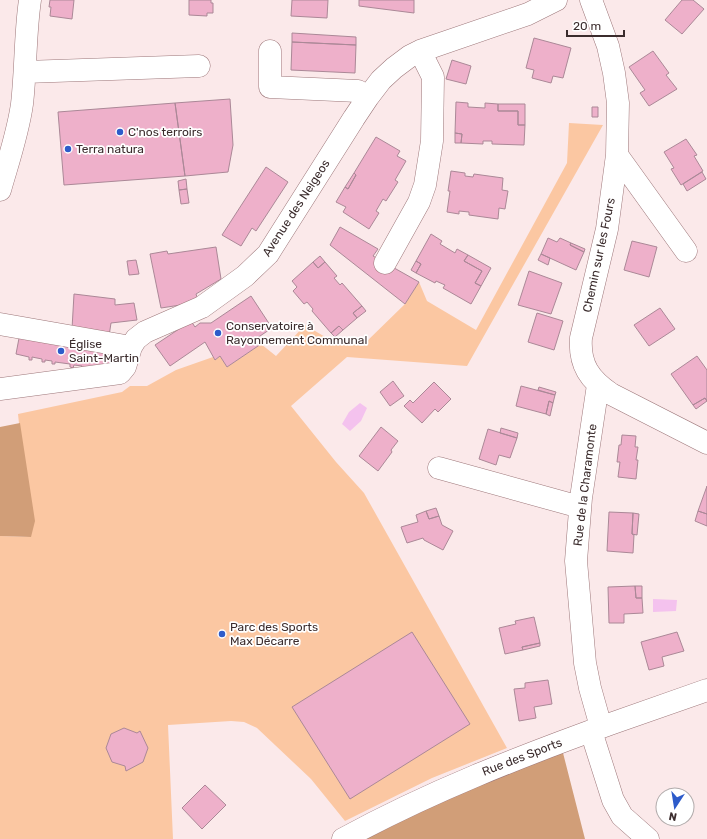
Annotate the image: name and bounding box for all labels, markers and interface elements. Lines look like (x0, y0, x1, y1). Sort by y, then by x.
scale bar (567, 12, 624, 38)
text: 20 m (573, 19, 601, 33)
place label: C'nos terroirs (128, 125, 202, 139)
marker: C'nos terroirs (115, 127, 125, 137)
place label: Terra natura (76, 142, 144, 156)
marker: Terra natura (63, 144, 73, 154)
street label: Avenue des Neigeos (259, 157, 333, 259)
street label: Chemin sur les Fours (580, 196, 618, 314)
place label: Conservatoire à Rayonnement Communal (226, 319, 367, 347)
marker: Conservatoire à Rayonnement Communal (213, 328, 223, 338)
place label: Église Saint-Martin (69, 337, 139, 365)
marker: Église Saint-Martin (56, 346, 66, 356)
street label: Rue de la Charamonte (571, 423, 599, 547)
place label: Parc des Sports Max Décarre (230, 620, 318, 648)
marker: Parc des Sports Max Décarre (217, 629, 227, 639)
street label: Rue des Sports (480, 735, 564, 779)
north arrow (655, 787, 695, 827)
text: N (668, 809, 678, 823)

